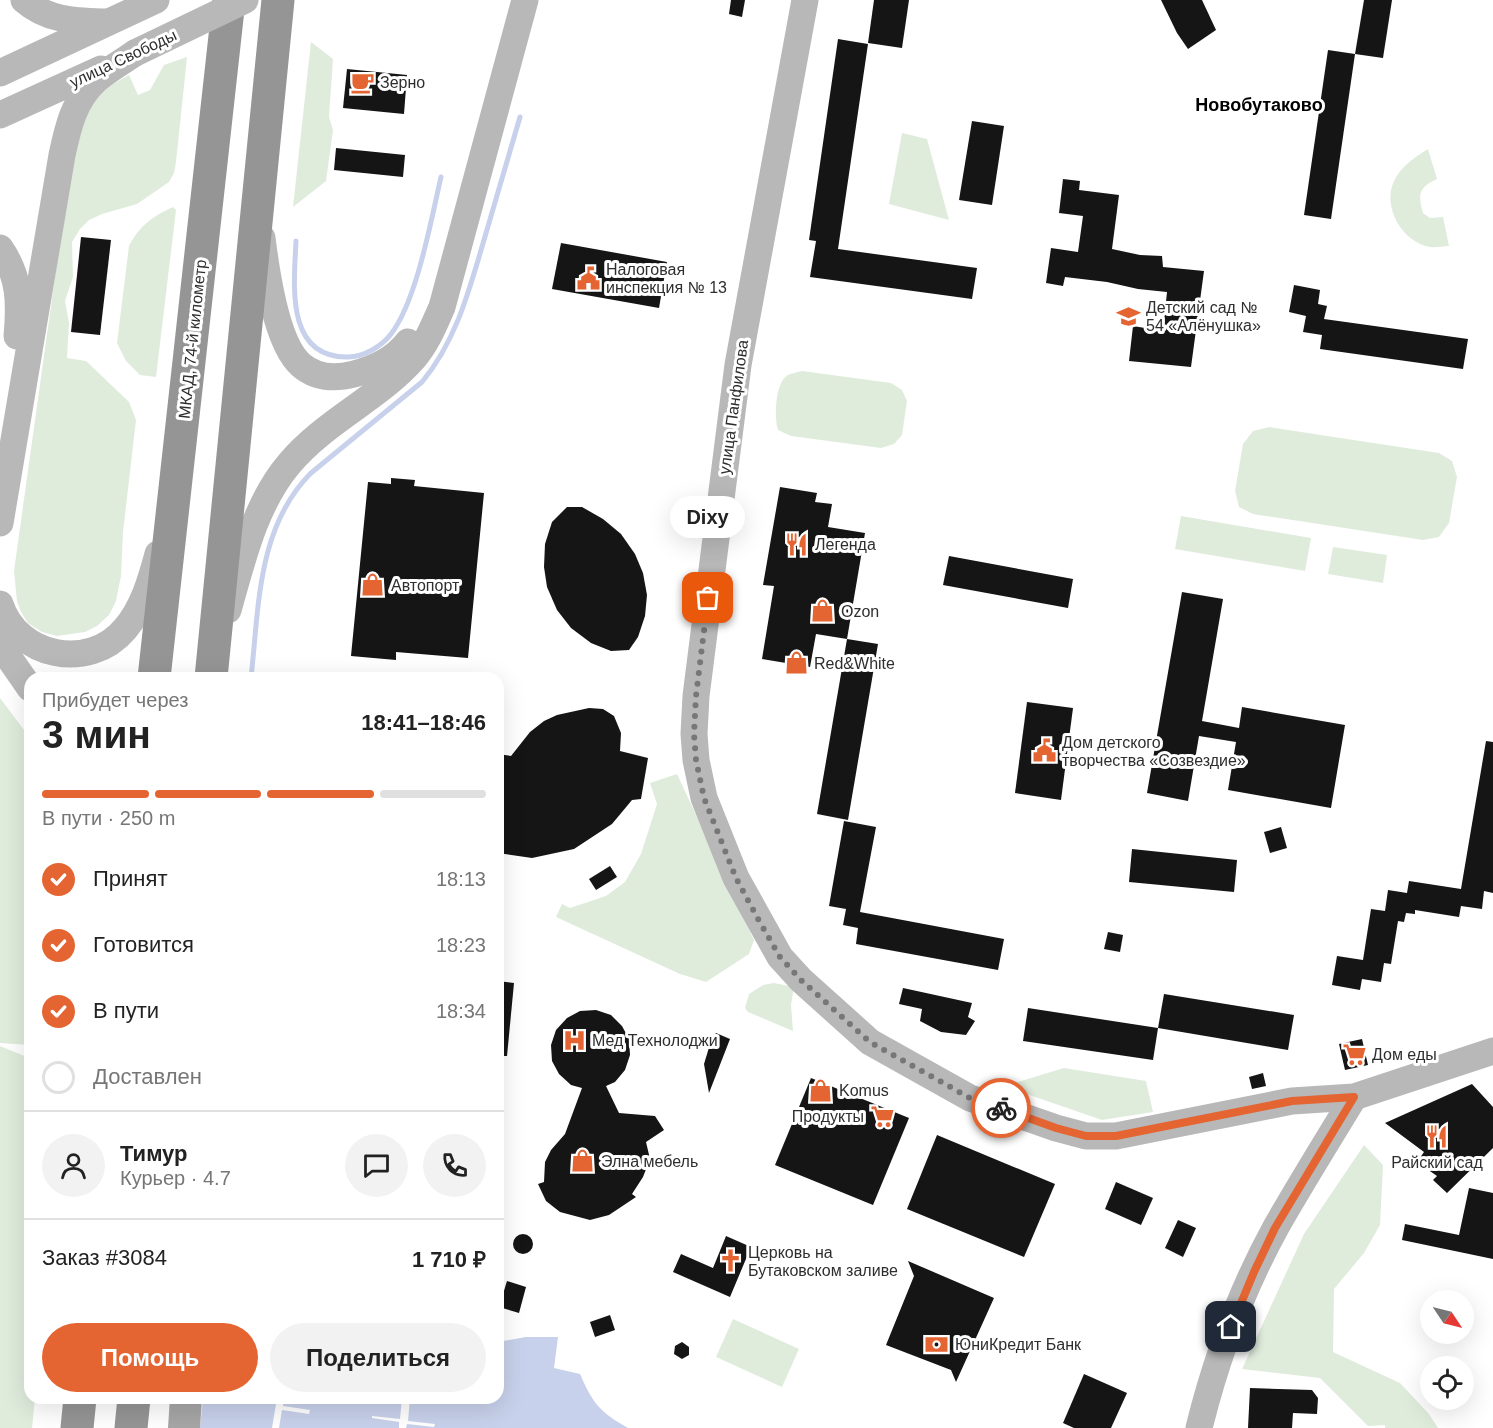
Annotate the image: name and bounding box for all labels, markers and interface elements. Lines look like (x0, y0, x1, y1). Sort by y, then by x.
street label: улица Свободы (67, 26, 179, 91)
cafe icon: Зерно (349, 69, 375, 95)
place label: Зерно (380, 74, 425, 91)
district label: Новобутаково (1195, 95, 1323, 115)
street label: МКАД, 74-й километр (176, 258, 209, 420)
place label: Налоговая инспекция № 13 (606, 261, 727, 296)
public building icon: Налоговая инспекция № 13 (575, 265, 601, 291)
place label: Детский сад № 54 «Алёнушка» (1146, 299, 1261, 334)
school or university icon: Детский сад № 54 «Алёнушка» (1115, 303, 1141, 329)
street label: улица Панфилова (716, 339, 751, 475)
callout: Dixy (670, 496, 746, 538)
text: Dixy (686, 506, 729, 528)
restaurant icon: Легенда (784, 531, 810, 557)
place label: Легенда (815, 536, 876, 553)
shop icon: Автопорт (360, 572, 386, 598)
pin (682, 572, 733, 623)
place label: Автопорт (391, 577, 460, 594)
icon: bag (691, 581, 724, 614)
shop icon: Ozon (810, 598, 836, 624)
place label: Ozon (841, 603, 879, 620)
shop icon: Red&White (783, 650, 809, 676)
place label: Red&White (814, 655, 895, 672)
text: Прибудет через (42, 689, 188, 711)
text: 18:41–18:46 (361, 710, 486, 735)
text: 3 мин (42, 713, 151, 756)
place label: Дом детского творчества «Созвездие» (1062, 734, 1246, 769)
public building icon: Дом детского творчества «Созвездие» (1031, 738, 1057, 764)
text: В пути · 250 m (42, 807, 175, 829)
icon: check (42, 863, 75, 896)
text: Принят (93, 866, 167, 891)
text: 18:13 (436, 868, 486, 890)
icon: check (42, 929, 75, 962)
text: Готовится (93, 932, 194, 957)
text: 18:23 (436, 934, 486, 956)
icon: check (42, 995, 75, 1028)
text: В пути (93, 998, 159, 1023)
text: 18:34 (436, 1000, 486, 1022)
hospital icon: Мед Технолоджи (561, 1027, 587, 1053)
place label: Мед Технолоджи (592, 1032, 718, 1049)
supermarket icon: Дом еды (1341, 1041, 1367, 1067)
place label: Дом еды (1372, 1046, 1437, 1063)
text: Доставлен (93, 1064, 202, 1089)
shop icon: Komus (808, 1077, 834, 1103)
courier (971, 1078, 1031, 1138)
place label: Komus (839, 1082, 889, 1099)
icon: bike (985, 1092, 1018, 1125)
supermarket icon: Продукты (869, 1103, 895, 1129)
place label: Продукты (792, 1108, 864, 1125)
restaurant icon: Райский сад (1424, 1124, 1450, 1150)
button: person (42, 1134, 105, 1197)
button: chat (345, 1134, 408, 1197)
button: phone (423, 1134, 486, 1197)
text: Тимур (120, 1141, 188, 1166)
shop icon: Элна мебель (570, 1148, 596, 1174)
place label: Элна мебель (601, 1153, 698, 1170)
place label: Райский сад (1391, 1154, 1483, 1171)
text: Курьер · 4.7 (120, 1167, 231, 1189)
place label: Церковь на Бутаковском заливе (748, 1244, 898, 1279)
text: Заказ #3084 (42, 1245, 167, 1270)
text: 1 710 ₽ (412, 1247, 486, 1272)
church icon: Церковь на Бутаковском заливе (717, 1248, 743, 1274)
north arrow (1420, 1290, 1474, 1344)
map controls (1420, 1290, 1474, 1410)
pin (1205, 1301, 1256, 1352)
icon: home (1214, 1310, 1247, 1343)
button: Помощь (42, 1323, 258, 1392)
button: Поделиться (270, 1323, 486, 1392)
bank icon: ЮниКредит Банк (924, 1331, 950, 1357)
place label: ЮниКредит Банк (955, 1336, 1082, 1353)
button: locate (1420, 1356, 1474, 1410)

